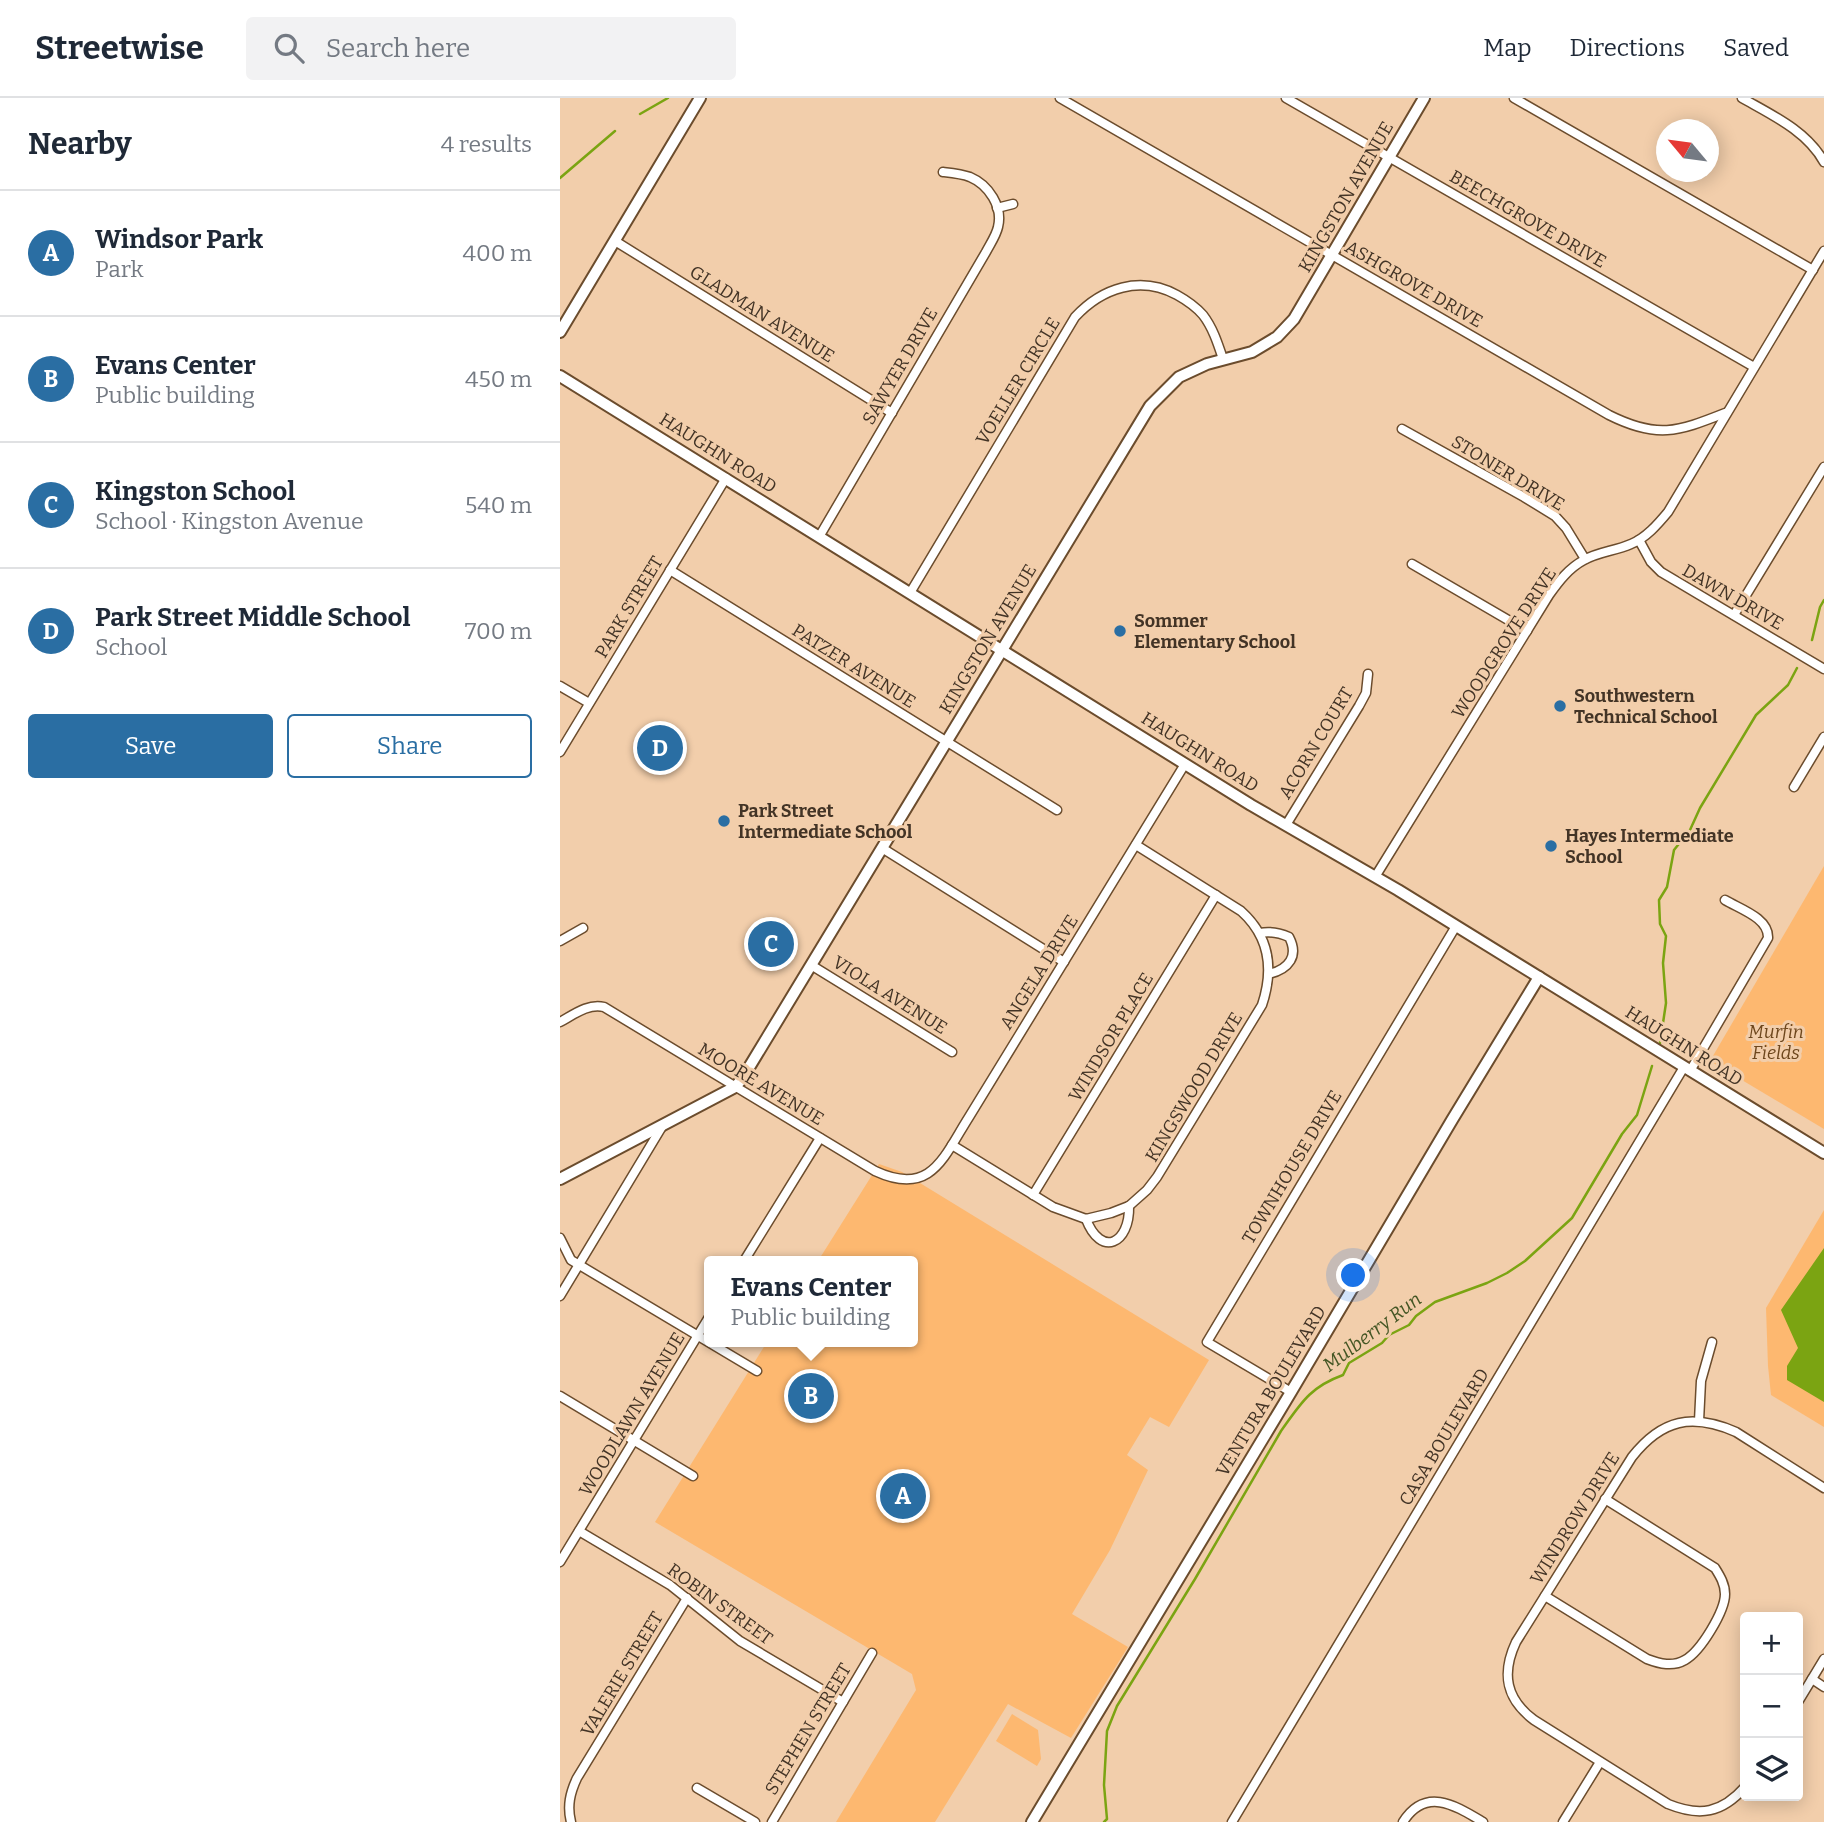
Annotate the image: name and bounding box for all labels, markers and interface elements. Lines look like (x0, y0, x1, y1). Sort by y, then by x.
search box (246, 17, 736, 80)
text: Streetwise (35, 28, 204, 68)
icon: search (270, 29, 308, 67)
text: Search here (326, 33, 470, 64)
text: Map (1483, 34, 1532, 62)
text: Directions (1570, 34, 1685, 62)
text: Saved (1723, 34, 1789, 62)
street label: KINGSTON AVENUE (1294, 118, 1398, 276)
north arrow (1656, 119, 1719, 182)
text: Nearby (28, 126, 132, 162)
text: 4 results (441, 130, 532, 158)
street label: BEECHGROVE DRIVE (1446, 165, 1610, 273)
text: Windsor Park (95, 224, 263, 255)
street label: ASHGROVE DRIVE (1341, 236, 1487, 332)
text: A (43, 239, 59, 267)
text: 400 m (463, 239, 532, 267)
text: Park (95, 255, 144, 283)
street label: GLADMAN AVENUE (686, 261, 838, 367)
street label: SAWYER DRIVE (858, 304, 942, 428)
street label: VOELLER CIRCLE (971, 313, 1065, 449)
text: Evans Center (95, 350, 256, 381)
text: B (44, 365, 58, 393)
text: 450 m (465, 365, 532, 393)
text: Public building (95, 381, 255, 409)
street label: HAUGHN ROAD (655, 408, 781, 498)
street label: STONER DRIVE (1447, 431, 1569, 515)
text: Kingston School (95, 476, 295, 507)
text: C (44, 491, 58, 519)
text: 540 m (465, 491, 532, 519)
text: School · Kingston Avenue (95, 507, 364, 535)
street label: PARK STREET (590, 552, 668, 662)
street label: DAWN DRIVE (1678, 559, 1788, 635)
street label: KINGSTON AVENUE (935, 560, 1041, 718)
street label: WOODGROVE DRIVE (1447, 563, 1561, 723)
text: Park Street Middle School (95, 602, 410, 633)
place label: Sommer Elementary School (1134, 610, 1296, 653)
text: D (43, 617, 59, 645)
text: 700 m (465, 617, 532, 645)
street label: PATZER AVENUE (788, 619, 920, 713)
marker: Sommer Elementary School (1112, 623, 1128, 639)
text: School (95, 633, 167, 661)
street label: ACORN COURT (1274, 683, 1358, 803)
place label: Southwestern Technical School (1574, 685, 1718, 728)
marker: Southwestern Technical School (1552, 698, 1568, 714)
street label: HAUGHN ROAD (1137, 707, 1263, 797)
button: Save (28, 714, 273, 778)
button: Share (287, 714, 532, 778)
pin: D (637, 722, 683, 774)
place label: Park Street Intermediate School (738, 800, 913, 843)
marker: Park Street Intermediate School (716, 813, 732, 829)
place label: Hayes Intermediate School (1565, 825, 1734, 868)
marker: Hayes Intermediate School (1543, 838, 1559, 854)
street label: ANGELA DRIVE (995, 911, 1083, 1033)
pin: C (748, 918, 794, 970)
street label: VIOLA AVENUE (829, 951, 951, 1039)
street label: WINDSOR PLACE (1064, 969, 1158, 1105)
street label: HAUGHN ROAD (1621, 1001, 1747, 1091)
street label: KINGSWOOD DRIVE (1141, 1008, 1247, 1166)
park label: Murfin Fields (1748, 1021, 1804, 1064)
street label: MOORE AVENUE (694, 1038, 828, 1130)
street label: TOWNHOUSE DRIVE (1237, 1086, 1347, 1248)
popup (704, 1256, 918, 1347)
your location (1336, 1258, 1370, 1292)
text: Evans Center (731, 1272, 891, 1303)
water label: Mulberry Run (1318, 1287, 1426, 1377)
street label: VENTURA BOULEVARD (1211, 1302, 1331, 1480)
text: Public building (731, 1303, 890, 1331)
street label: WOODLAWN AVENUE (574, 1328, 690, 1500)
street label: CASA BOULEVARD (1394, 1364, 1494, 1510)
pin: B (788, 1370, 834, 1422)
street label: WINDROW DRIVE (1526, 1448, 1624, 1588)
pin: A (880, 1470, 926, 1522)
street label: ROBIN STREET (663, 1558, 777, 1650)
street label: VALERIE STREET (576, 1607, 668, 1740)
map controls (1740, 1612, 1803, 1801)
button: + (1740, 1612, 1803, 1675)
street label: STEPHEN STREET (760, 1659, 856, 1799)
button: − (1740, 1675, 1803, 1738)
button: layers (1740, 1738, 1803, 1801)

